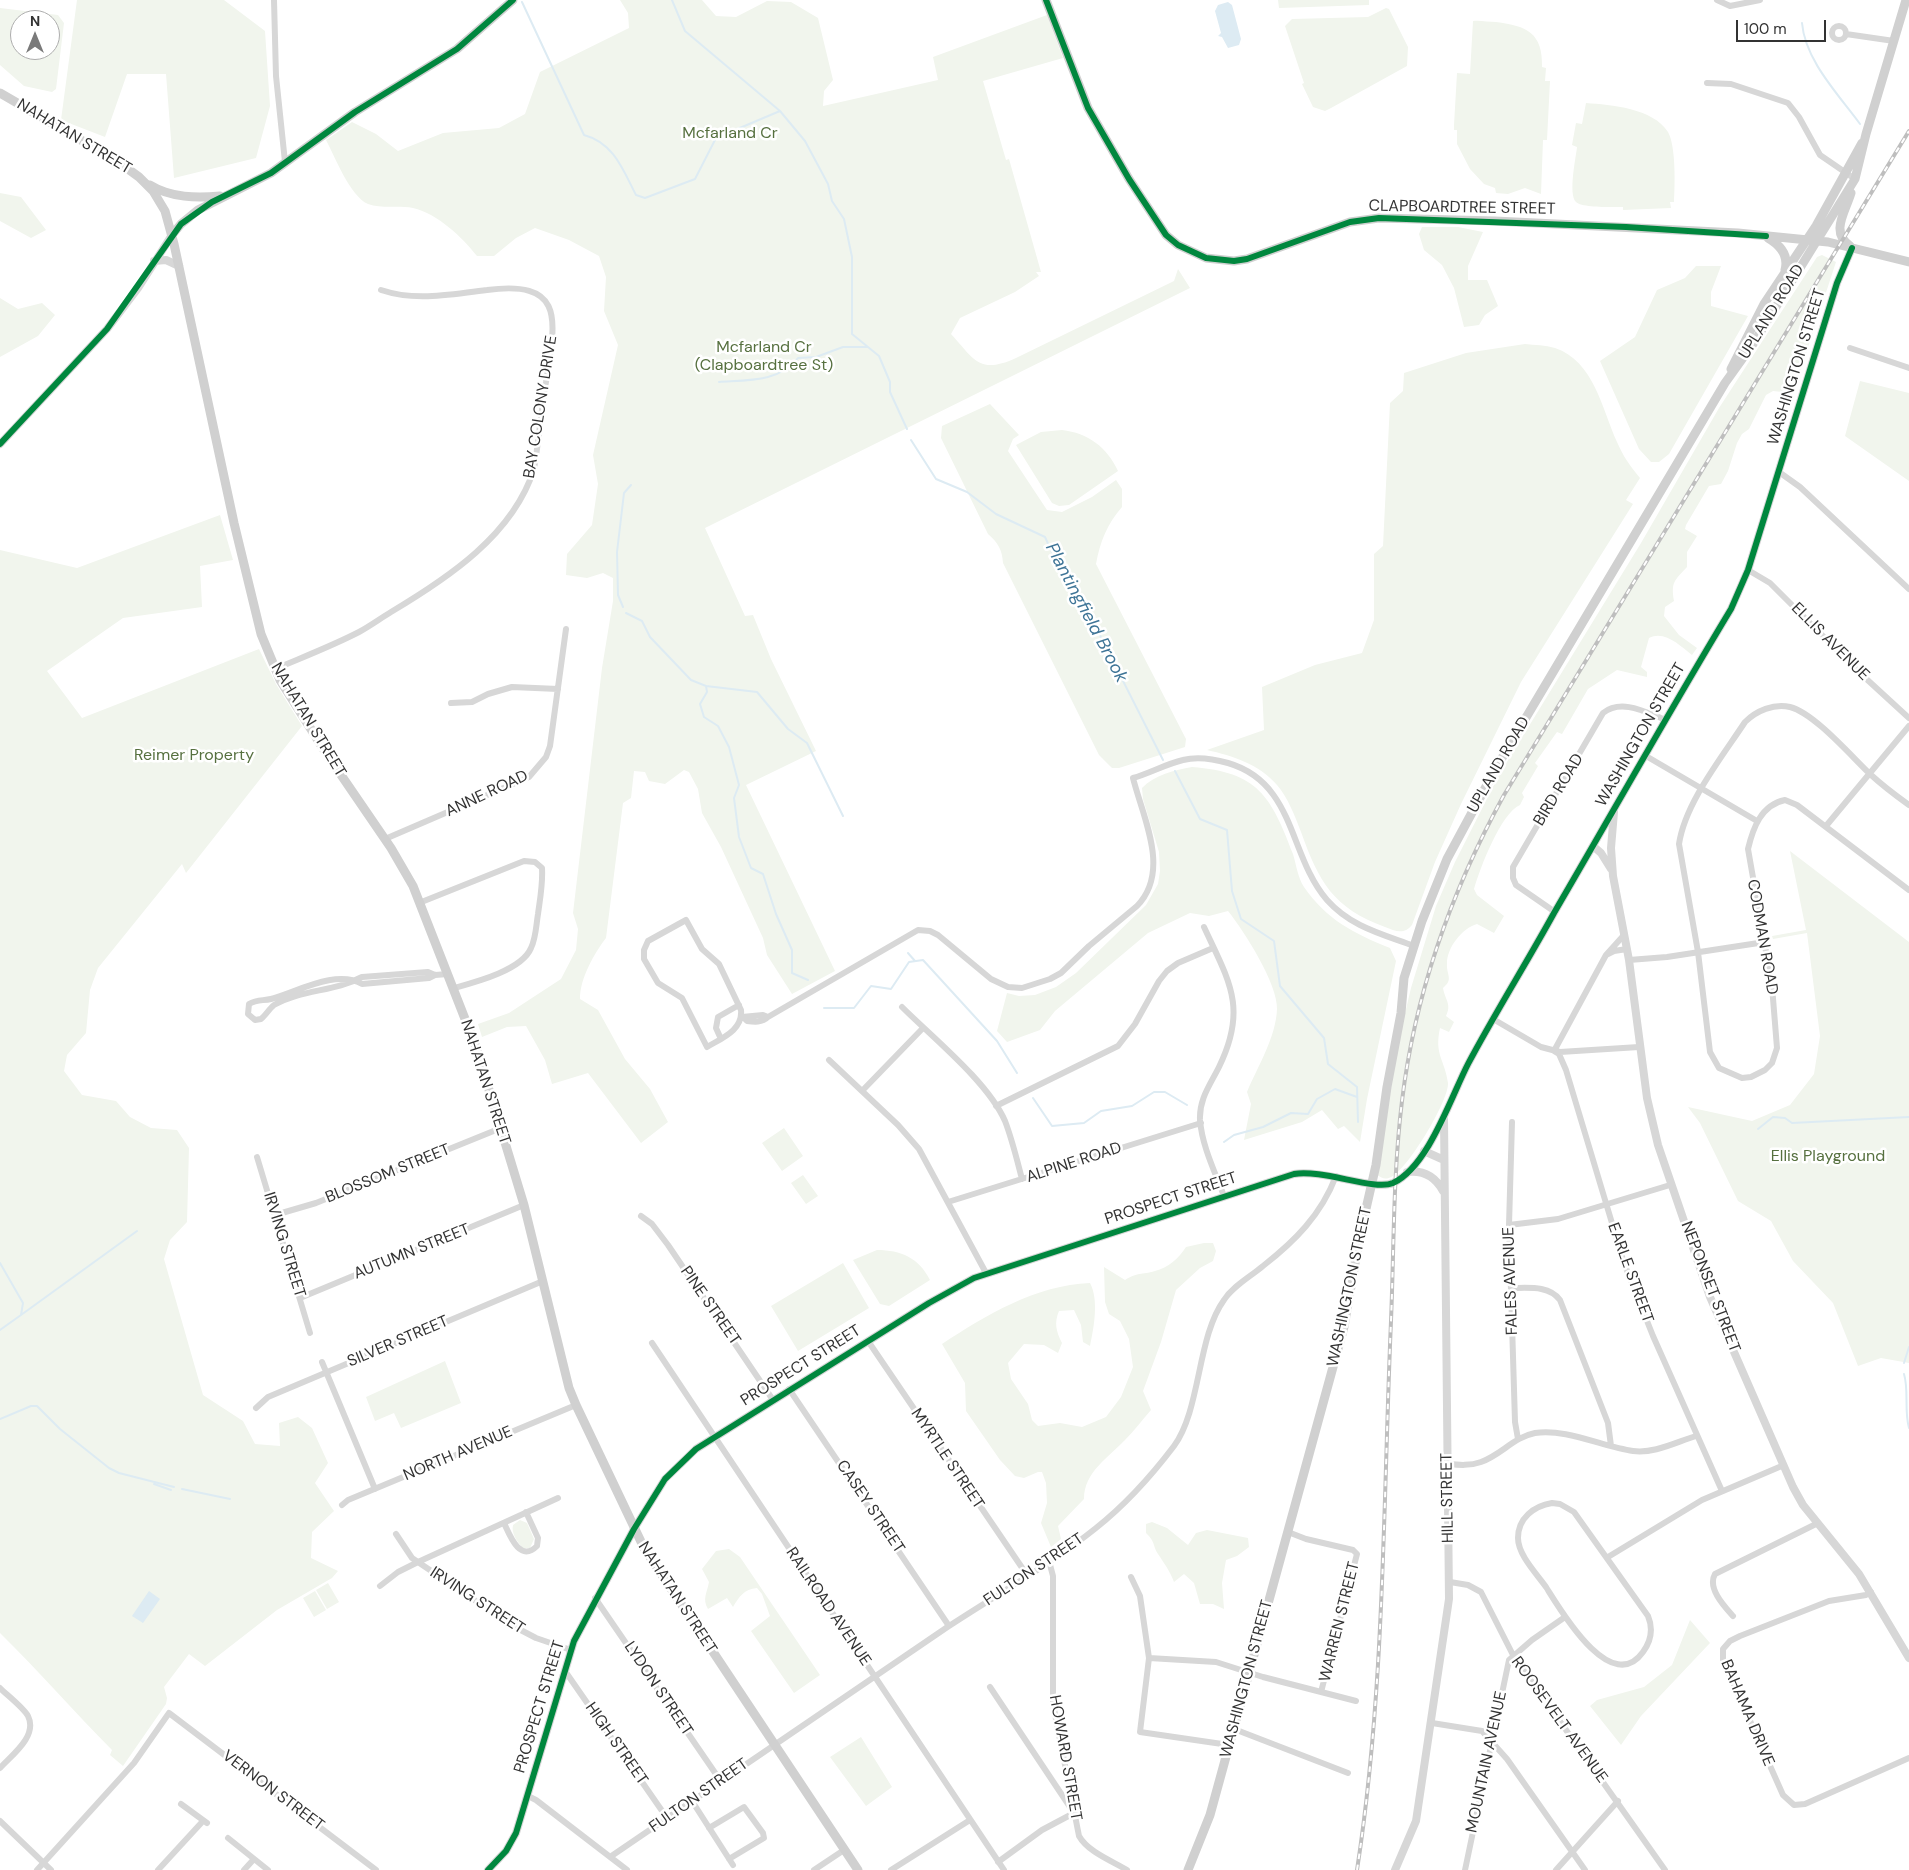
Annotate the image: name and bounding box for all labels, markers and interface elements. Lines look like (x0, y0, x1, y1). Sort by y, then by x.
north arrow (10, 10, 60, 60)
scale bar (1739, 10, 1829, 42)
text: N (30, 12, 40, 30)
text: 100 m (1744, 19, 1787, 39)
street label: NAHATAN STREET (13, 95, 135, 179)
park label: Mcfarland Cr (682, 124, 778, 144)
street label: CLAPBOARDTREE STREET (1368, 197, 1556, 219)
street label: UPLAND ROAD (1735, 261, 1809, 363)
street label: WASHINGTON STREET (1764, 286, 1830, 448)
street label: BAY COLONY DRIVE (520, 334, 562, 480)
park label: Mcfarland Cr (Clapboardtree St) (695, 338, 833, 376)
water label: Plantingfield Brook (1040, 540, 1132, 686)
street label: ELLIS AVENUE (1787, 599, 1873, 685)
street label: NAHATAN STREET (266, 659, 350, 781)
street label: WASHINGTON STREET (1592, 660, 1690, 810)
street label: UPLAND ROAD (1464, 713, 1534, 817)
park label: Reimer Property (134, 746, 254, 766)
street label: BIRD ROAD (1530, 750, 1588, 830)
street label: ANNE ROAD (443, 767, 531, 821)
street label: CODMAN ROAD (1742, 878, 1782, 996)
street label: NAHATAN STREET (456, 1017, 514, 1147)
street label: ALPINE ROAD (1024, 1139, 1124, 1187)
street label: BLOSSOM STREET (323, 1140, 453, 1208)
park label: Ellis Playground (1771, 1147, 1885, 1167)
street label: PROSPECT STREET (1103, 1169, 1239, 1229)
street label: IRVING STREET (259, 1190, 309, 1300)
street label: WASHINGTON STREET (1324, 1205, 1376, 1369)
street label: NEPONSET STREET (1676, 1219, 1744, 1355)
street label: AUTUMN STREET (351, 1220, 473, 1284)
street label: EARLE STREET (1603, 1220, 1657, 1326)
street label: FALES AVENUE (1500, 1226, 1522, 1336)
street label: PINE STREET (676, 1263, 744, 1349)
street label: SILVER STREET (345, 1312, 451, 1372)
street label: PROSPECT STREET (738, 1321, 864, 1411)
street label: MYRTLE STREET (906, 1405, 988, 1513)
street label: NORTH AVENUE (401, 1422, 515, 1486)
street label: HILL STREET (1438, 1453, 1458, 1543)
street label: CASEY STREET (832, 1457, 908, 1557)
street label: FULTON STREET (980, 1530, 1088, 1610)
street label: NAHATAN STREET (634, 1538, 720, 1658)
street label: RAILROAD AVENUE (781, 1544, 875, 1670)
street label: WARREN STREET (1316, 1560, 1364, 1684)
street label: IRVING STREET (426, 1563, 528, 1639)
street label: WASHINGTON STREET (1217, 1598, 1277, 1760)
street label: PROSPECT STREET (511, 1638, 569, 1776)
street label: LYDON STREET (619, 1638, 697, 1740)
street label: ROOSEVELT AVENUE (1507, 1653, 1611, 1787)
street label: BAHAMA DRIVE (1716, 1657, 1778, 1769)
street label: MOUNTAIN AVENUE (1463, 1689, 1511, 1835)
street label: HOWARD STREET (1045, 1694, 1085, 1822)
street label: HIGH STREET (580, 1699, 652, 1789)
street label: VERNON STREET (218, 1746, 328, 1836)
street label: FULTON STREET (646, 1755, 752, 1837)

